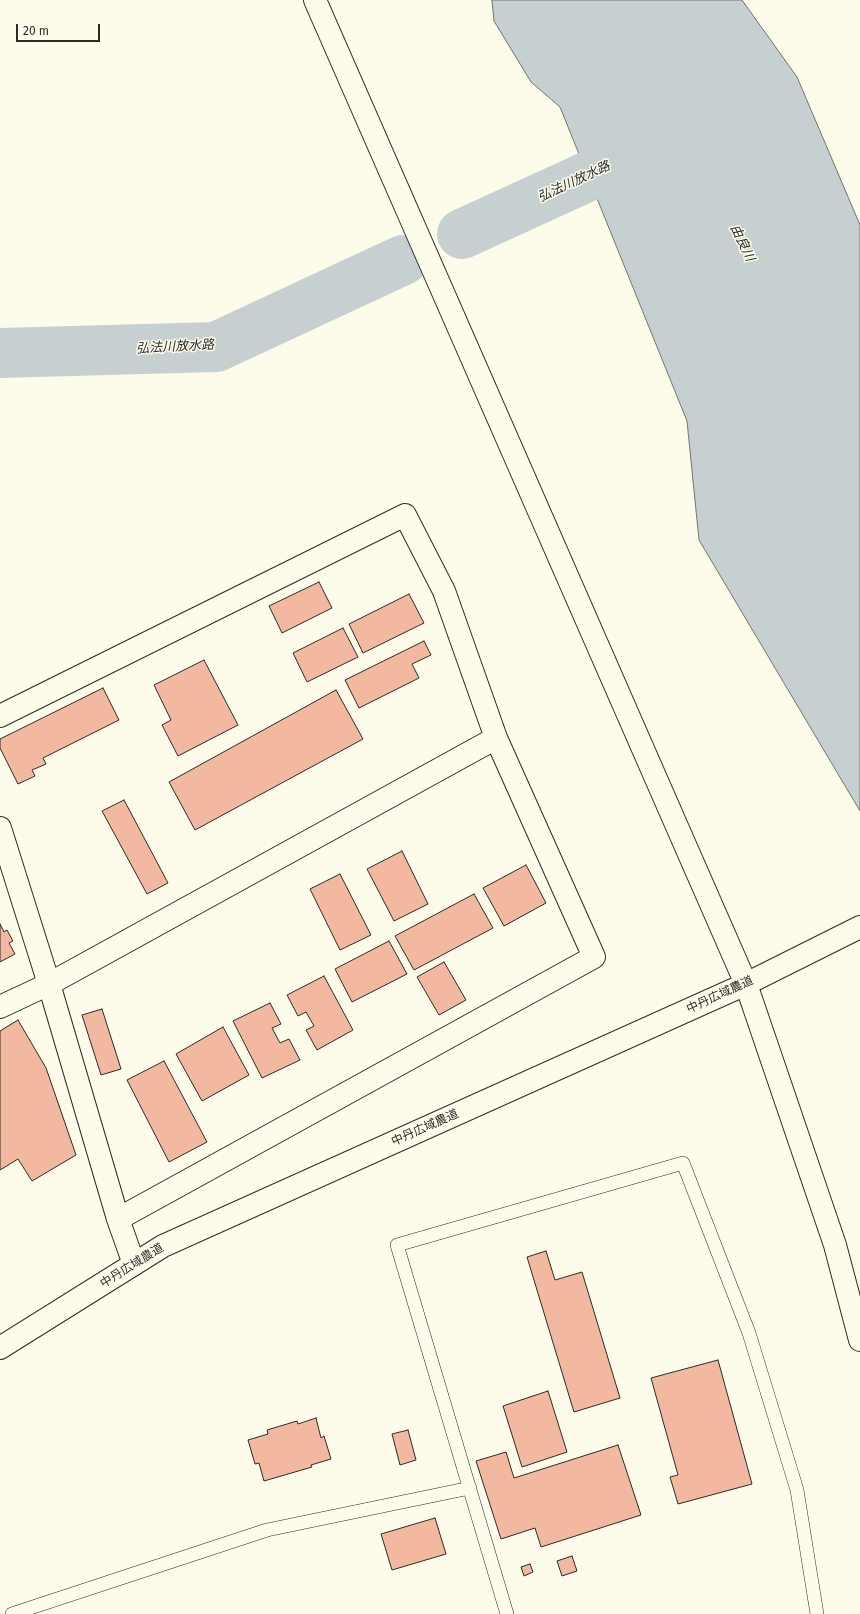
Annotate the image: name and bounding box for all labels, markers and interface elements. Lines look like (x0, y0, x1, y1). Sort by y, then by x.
scale bar (18, 16, 102, 42)
text: 20 m (23, 24, 49, 38)
water label: 弘法川放水路 (535, 158, 613, 206)
water label: 由良川 (726, 222, 758, 264)
water label: 弘法川放水路 (136, 337, 214, 357)
street label: 中丹広域農道 (684, 973, 756, 1017)
street label: 中丹広域農道 (389, 1107, 461, 1149)
street label: 中丹広域農道 (98, 1241, 166, 1291)

